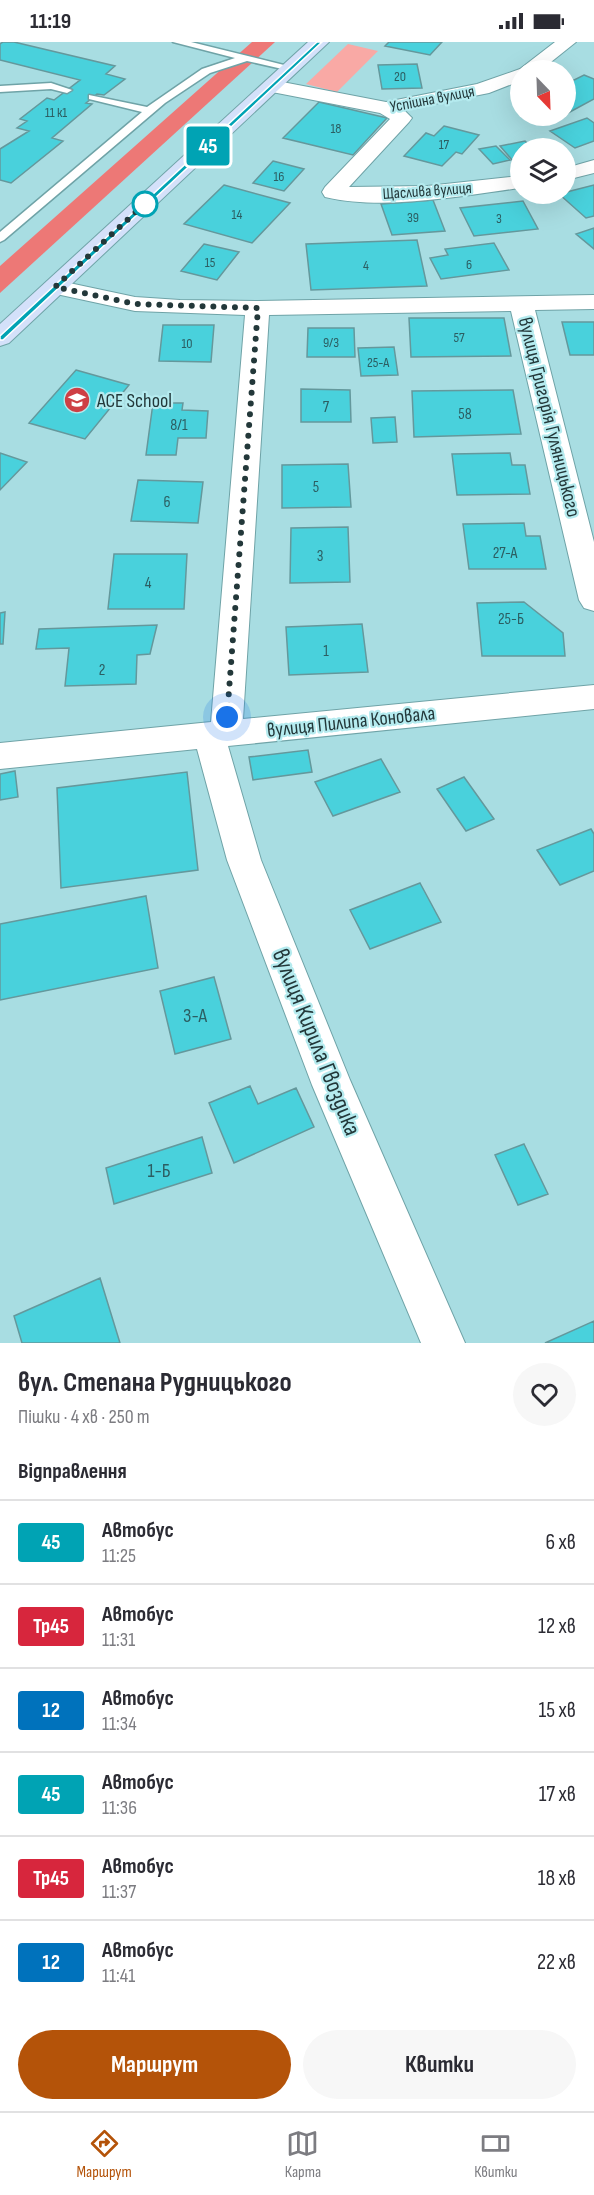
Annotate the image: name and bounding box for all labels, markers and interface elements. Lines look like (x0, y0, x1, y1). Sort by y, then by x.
text: 11:19 (30, 8, 71, 35)
north arrow (510, 60, 576, 126)
map controls (510, 60, 576, 204)
house number: 20 (394, 68, 406, 85)
street label: Успішна вулиця (388, 82, 476, 117)
house number: 11 к1 (45, 104, 67, 121)
house number: 18 (330, 120, 342, 137)
line badge: 45 (181, 126, 235, 166)
text: 45 (198, 134, 218, 159)
house number: 17 (439, 136, 450, 153)
button: layers (510, 138, 576, 204)
house number: 16 (273, 168, 285, 185)
street label: Щаслива вулиця (382, 179, 472, 204)
unlabelled marker (132, 191, 158, 217)
house number: 14 (232, 206, 243, 223)
house number: 39 (407, 209, 419, 226)
house number: 3 (496, 210, 502, 227)
house number: 15 (205, 254, 216, 271)
house number: 6 (466, 256, 472, 273)
house number: 4 (363, 257, 369, 274)
street label: вулиця Григорія Гуляницького (513, 315, 585, 520)
house number: 57 (453, 329, 465, 346)
house number: 9/3 (323, 334, 339, 351)
house number: 10 (181, 335, 193, 352)
house number: 25-А (367, 354, 390, 371)
school or university icon: ACE School (62, 385, 92, 415)
place label: ACE School (96, 389, 172, 413)
house number: 7 (323, 398, 330, 417)
house number: 58 (458, 405, 472, 424)
house number: 8/1 (170, 416, 188, 435)
house number: 5 (313, 478, 319, 497)
house number: 6 (163, 493, 171, 512)
house number: 27-А (493, 544, 517, 563)
house number: 3 (317, 547, 323, 566)
house number: 4 (145, 574, 152, 593)
house number: 25-Б (498, 610, 524, 629)
house number: 1 (323, 642, 329, 661)
house number: 2 (99, 661, 105, 680)
street label: вулиця Пилипа Коновала (266, 701, 436, 743)
your location (212, 702, 242, 732)
street label: вулиця Кирила Гвоздика (266, 945, 367, 1140)
house number: 3-А (183, 1004, 207, 1028)
house number: 1-Б (147, 1159, 171, 1183)
button: heart (513, 1363, 576, 1426)
text: вул. Степана Рудницького (18, 1366, 292, 1399)
text: Пішки · 4 хв · 250 m (18, 1405, 150, 1429)
text: Відправлення (18, 1458, 127, 1485)
text: Автобус (102, 1517, 174, 1544)
text: 6 хв (545, 1529, 576, 1556)
text: 45 (41, 1530, 61, 1555)
text: 11:25 (102, 1544, 136, 1568)
text: Автобус (102, 1601, 174, 1628)
text: 12 хв (538, 1613, 576, 1640)
text: Тр45 (33, 1614, 69, 1639)
text: 11:31 (102, 1628, 135, 1652)
text: Автобус (102, 1685, 174, 1712)
text: 15 хв (539, 1697, 576, 1724)
text: 12 (42, 1698, 60, 1723)
text: 11:34 (102, 1712, 137, 1736)
text: Автобус (102, 1769, 174, 1796)
text: 17 хв (539, 1781, 576, 1808)
text: 45 (41, 1782, 61, 1807)
text: 11:36 (102, 1796, 137, 1820)
text: Автобус (102, 1853, 174, 1880)
text: 18 хв (538, 1865, 576, 1892)
text: Тр45 (33, 1866, 69, 1891)
text: 11:37 (102, 1880, 136, 1904)
text: Автобус (102, 1937, 174, 1964)
text: 22 хв (537, 1949, 576, 1976)
text: 12 (42, 1950, 60, 1975)
text: 11:41 (102, 1964, 135, 1988)
button: Маршрут (18, 2030, 291, 2099)
button: Квитки (303, 2030, 576, 2099)
tab: Маршрут (76, 2127, 132, 2182)
tab: Карта (285, 2127, 321, 2182)
tab: Квитки (474, 2127, 517, 2182)

